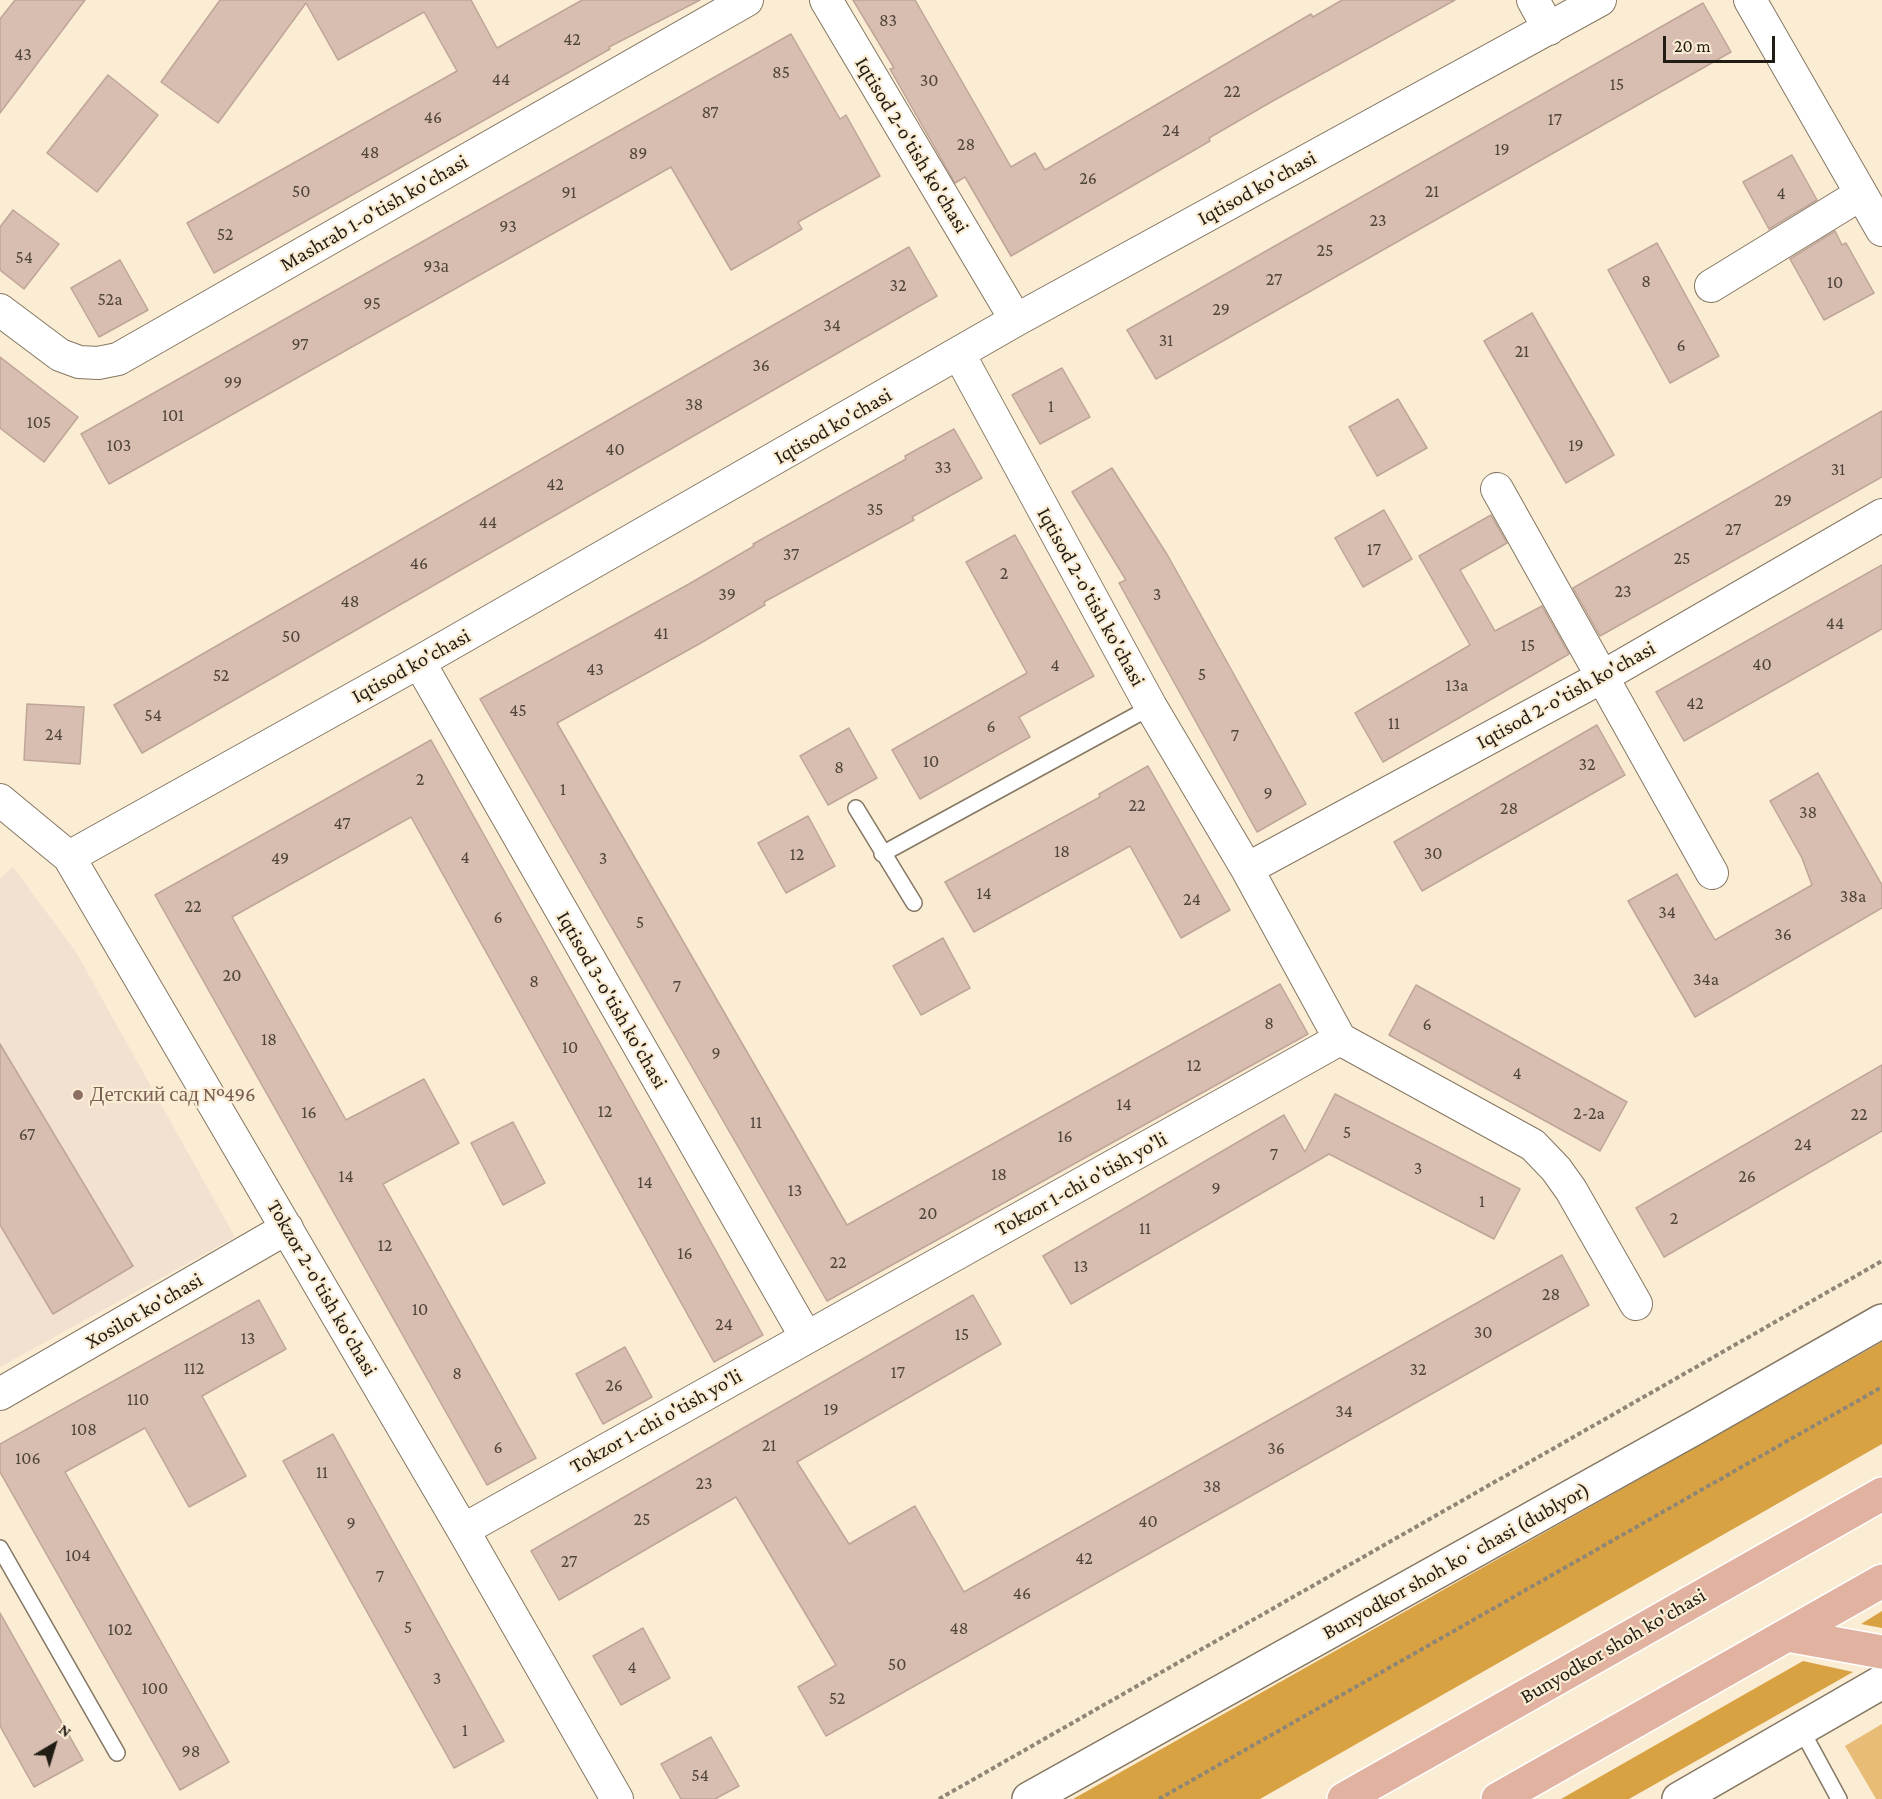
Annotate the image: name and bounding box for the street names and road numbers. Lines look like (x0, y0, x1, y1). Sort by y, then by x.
street label: Iqtisod 2-o'tish ko'chasi (850, 52, 974, 238)
street label: Iqtisod ko'chasi (1193, 145, 1321, 231)
street label: Mashrab 1-o'tish ko'chasi (276, 149, 472, 277)
street label: Iqtisod ko'chasi (770, 382, 896, 470)
street label: Iqtisod 2-o'tish ko'chasi (1031, 503, 1151, 691)
street label: Iqtisod ko'chasi (347, 623, 475, 709)
street label: Iqtisod 2-o'tish ko'chasi (1472, 635, 1660, 755)
street label: Iqtisod 3-o'tish ko'chasi (551, 907, 673, 1093)
street label: Tokzor 1-chi o'tish yo'li (991, 1126, 1171, 1242)
street label: Tokzor 2-o'tish ko'chasi (261, 1195, 383, 1381)
street label: Xosilot ko'chasi (81, 1267, 207, 1355)
street label: Tokzor 1-chi o'tish yo'li (566, 1363, 746, 1479)
street label: Bunyodkor shoh koʻchasi (dublyor) (1318, 1477, 1594, 1645)
street label: Bunyodkor shoh ko'chasi (1516, 1583, 1710, 1709)

